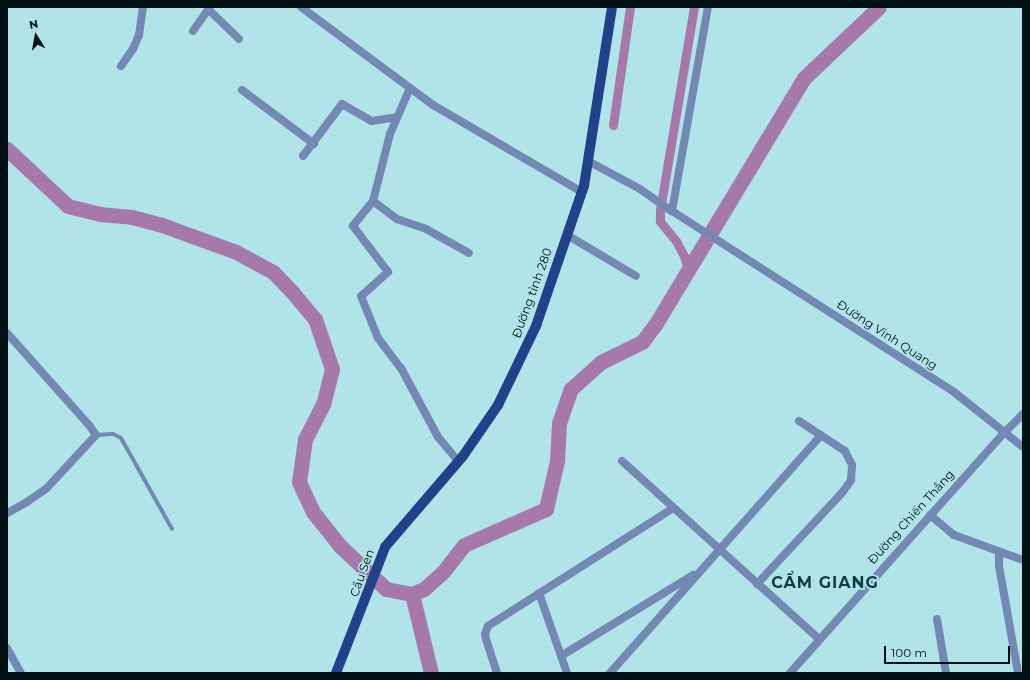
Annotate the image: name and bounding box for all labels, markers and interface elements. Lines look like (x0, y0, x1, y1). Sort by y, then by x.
north arrow (16, 16, 56, 56)
text: N (28, 17, 39, 32)
street label: Đường tỉnh 280 (509, 246, 555, 340)
street label: Đường Vinh Quang (834, 297, 940, 373)
street label: Đường Chiến Thắng (865, 467, 957, 567)
street label: Cầu Sen (347, 547, 377, 599)
district label: CẨM GIANG (771, 573, 879, 593)
scale bar (886, 638, 1012, 664)
text: 100 m (891, 645, 927, 660)

